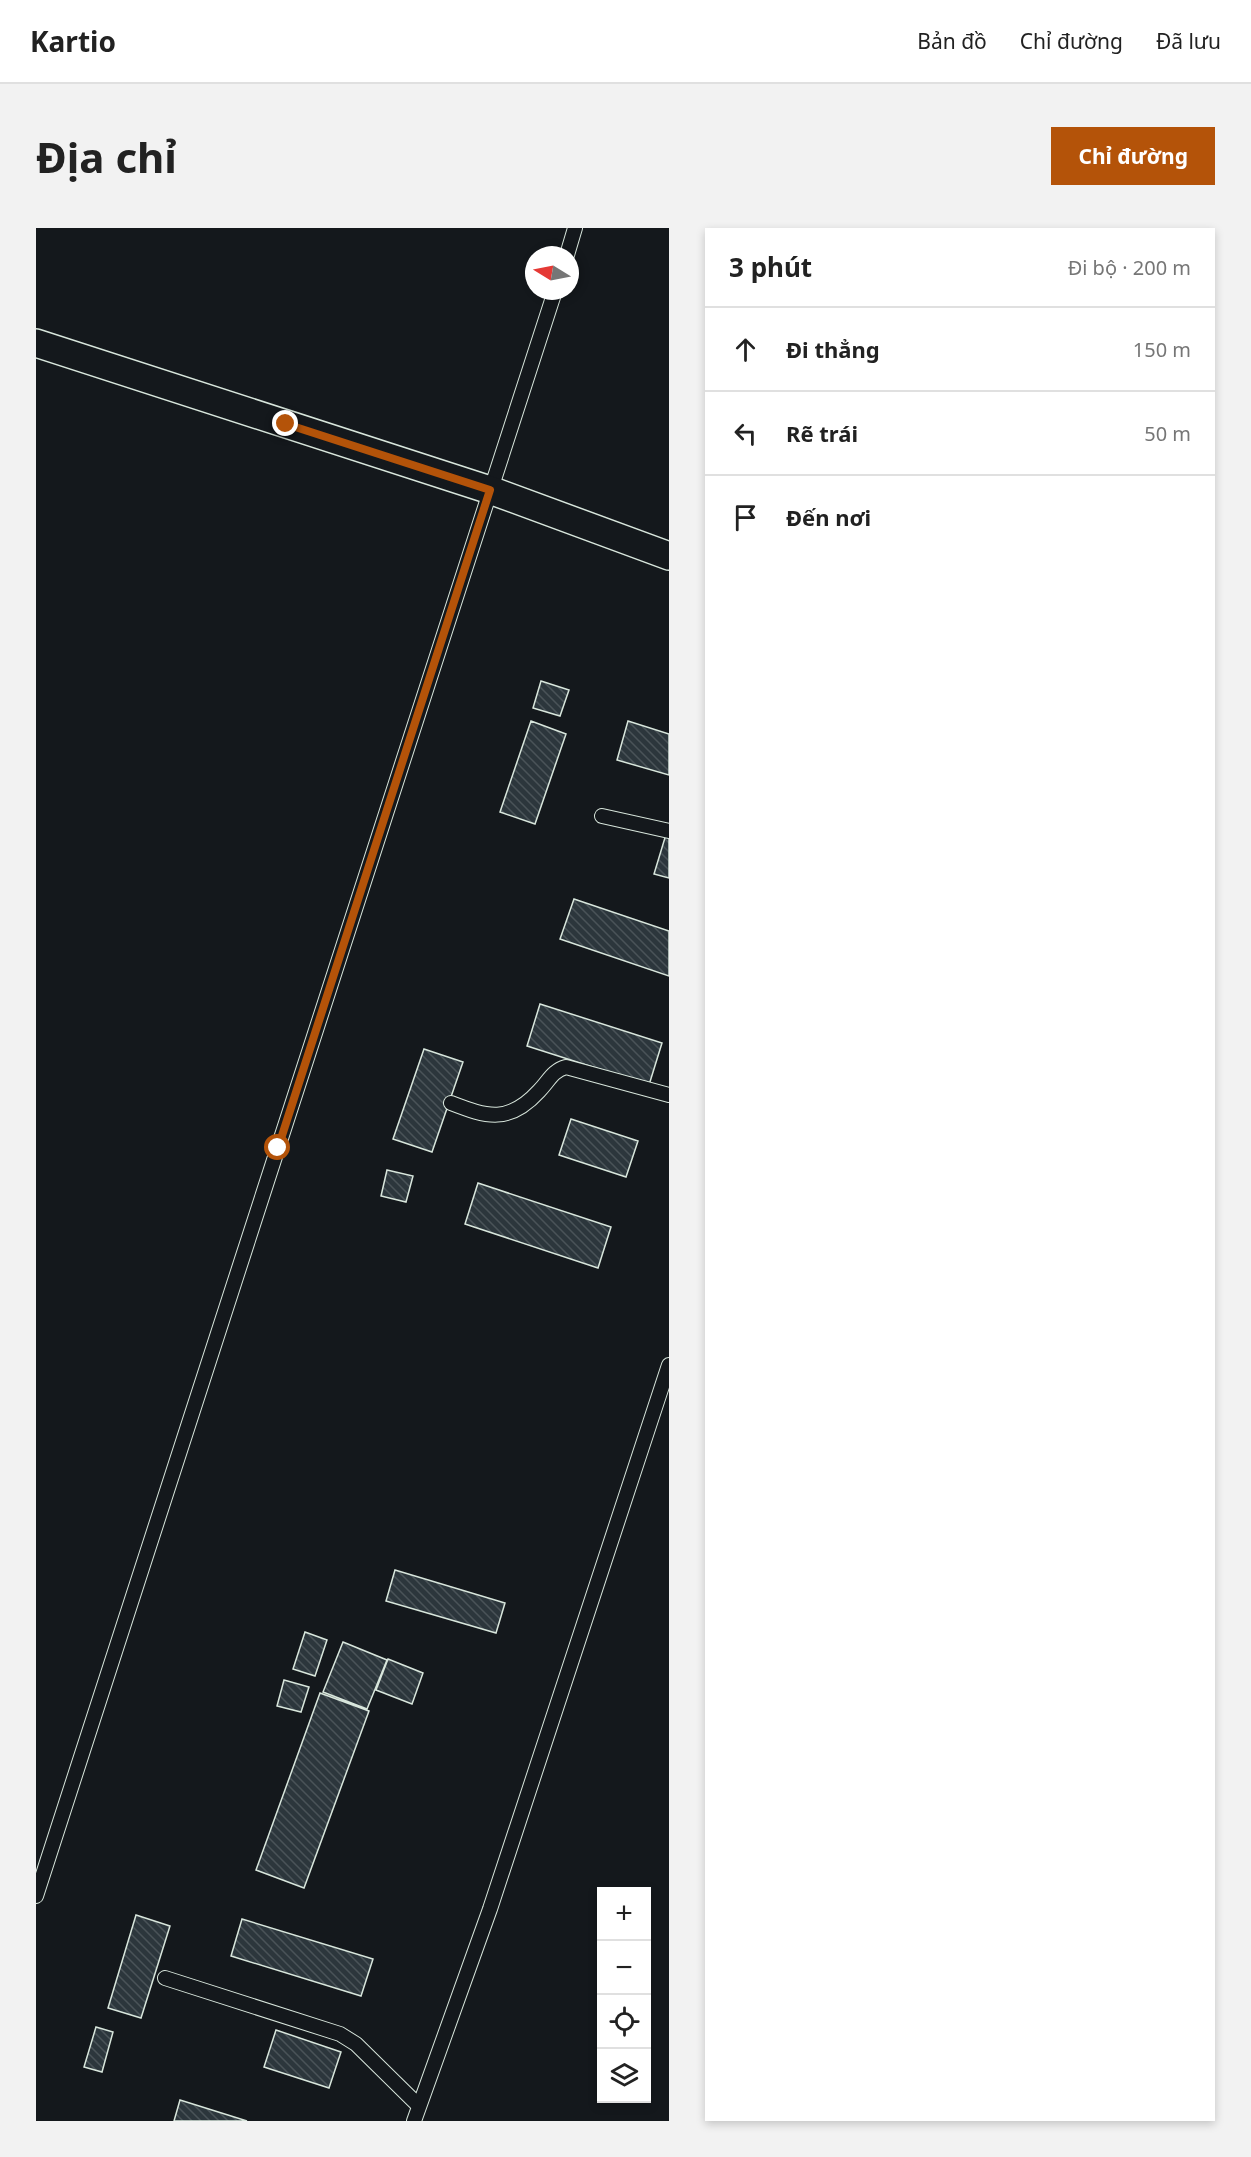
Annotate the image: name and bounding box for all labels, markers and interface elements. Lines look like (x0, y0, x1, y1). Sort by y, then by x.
text: Kartio (30, 22, 116, 60)
text: Bản đồ (917, 27, 987, 55)
text: Chỉ đường (1020, 27, 1123, 55)
text: Đã lưu (1156, 27, 1221, 55)
button: Chỉ đường (1051, 127, 1215, 185)
text: Địa chỉ (36, 128, 177, 185)
north arrow (525, 246, 579, 300)
text: 3 phút (729, 249, 812, 285)
text: Đi bộ · 200 m (1068, 254, 1191, 281)
icon: ahead (729, 333, 762, 366)
text: Đi thẳng (786, 334, 880, 364)
text: 150 m (1133, 336, 1191, 363)
route end (272, 410, 298, 436)
icon: left (729, 417, 762, 450)
text: Rẽ trái (786, 418, 858, 448)
text: 50 m (1144, 420, 1191, 447)
icon: arrive (729, 501, 762, 534)
text: Đến nơi (786, 502, 871, 532)
route start (264, 1134, 290, 1160)
map controls (597, 1887, 651, 2103)
button: + (597, 1887, 651, 1941)
button: − (597, 1941, 651, 1995)
button: locate (597, 1995, 651, 2049)
button: layers (597, 2049, 651, 2103)

